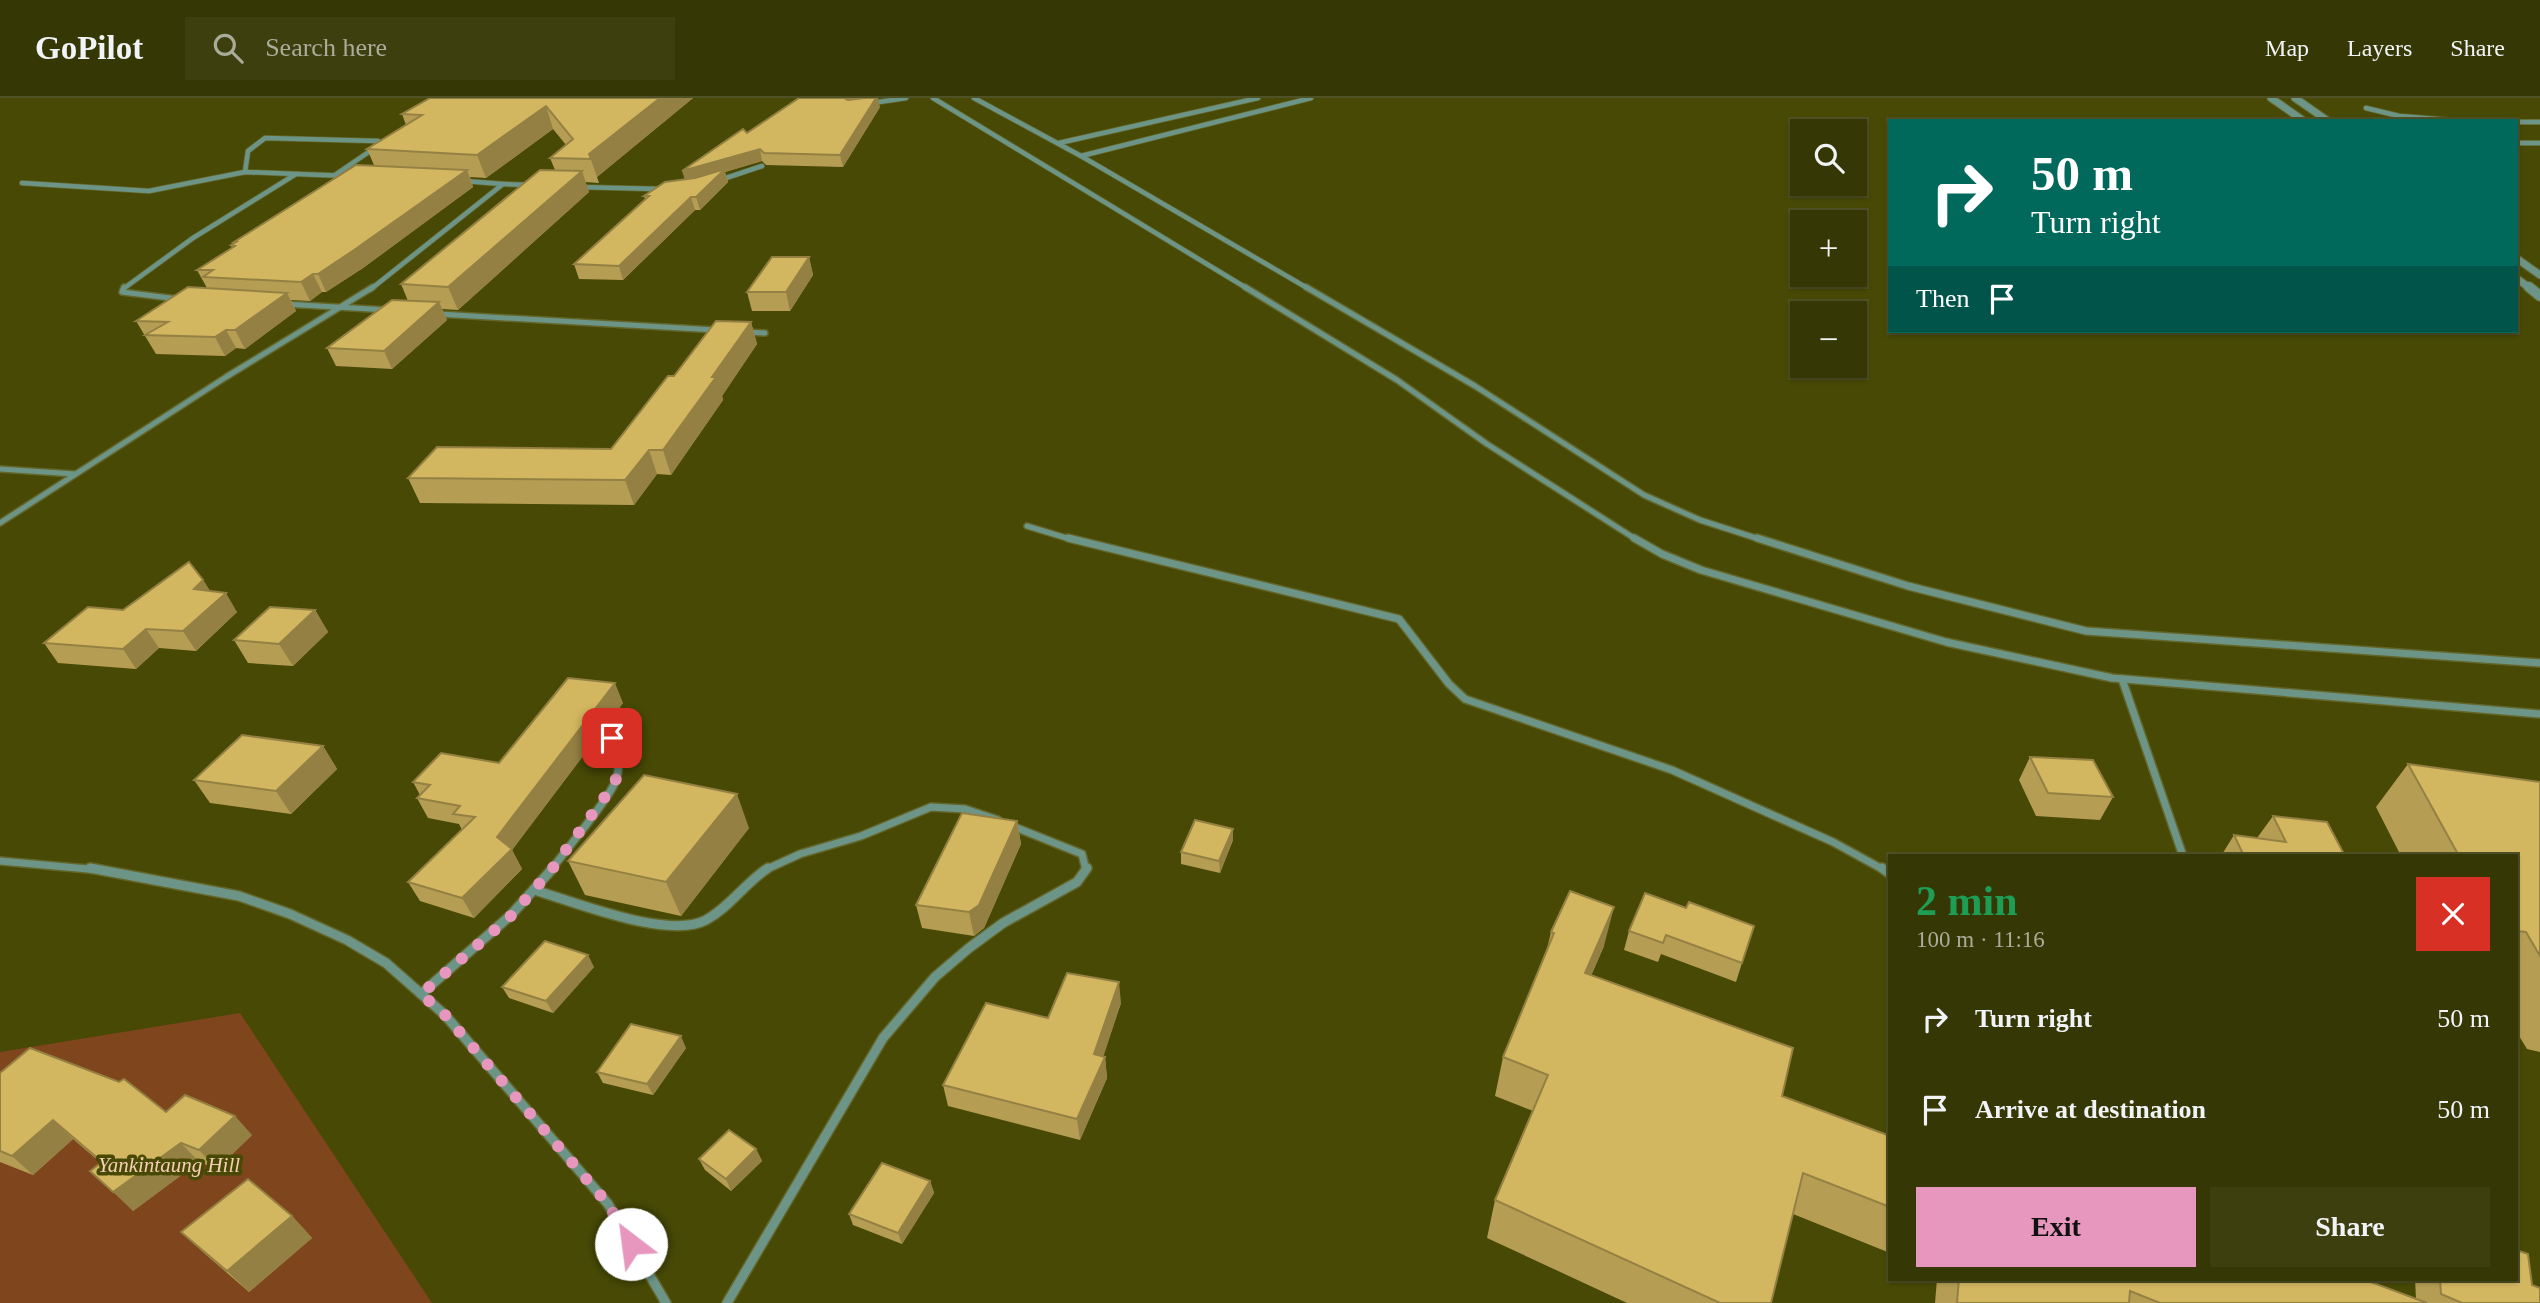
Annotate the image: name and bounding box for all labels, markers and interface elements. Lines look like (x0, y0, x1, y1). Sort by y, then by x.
search box (185, 17, 675, 80)
icon: search (209, 29, 247, 67)
text: GoPilot (35, 30, 143, 66)
text: Search here (265, 33, 387, 62)
text: Map (2265, 35, 2309, 61)
text: Layers (2347, 35, 2412, 61)
text: Share (2450, 35, 2505, 61)
map controls (1790, 119, 1867, 378)
button: search (1790, 119, 1867, 196)
text: 50 m (2031, 146, 2133, 201)
icon: right (1916, 147, 2007, 238)
text: Turn right (2031, 204, 2161, 240)
button: + (1790, 210, 1867, 287)
icon: arrive (1983, 280, 2021, 318)
text: Then (1916, 284, 1969, 313)
button: − (1790, 301, 1867, 378)
pin (582, 708, 642, 768)
icon: arrive (593, 719, 631, 757)
button: close (2416, 877, 2490, 951)
text: 2 min (1916, 878, 2018, 924)
text: 100 m · 11:16 (1916, 927, 2045, 952)
icon: right (1916, 1000, 1954, 1038)
text: Turn right (1975, 1004, 2092, 1033)
text: 50 m (2437, 1004, 2490, 1033)
icon: arrive (1916, 1091, 1954, 1129)
text: Arrive at destination (1975, 1095, 2206, 1124)
text: 50 m (2437, 1095, 2490, 1124)
park label: Yankintaung Hill (98, 1153, 240, 1177)
button: Exit (1916, 1187, 2196, 1267)
button: Share (2210, 1187, 2490, 1267)
position arrow (594, 1207, 668, 1281)

